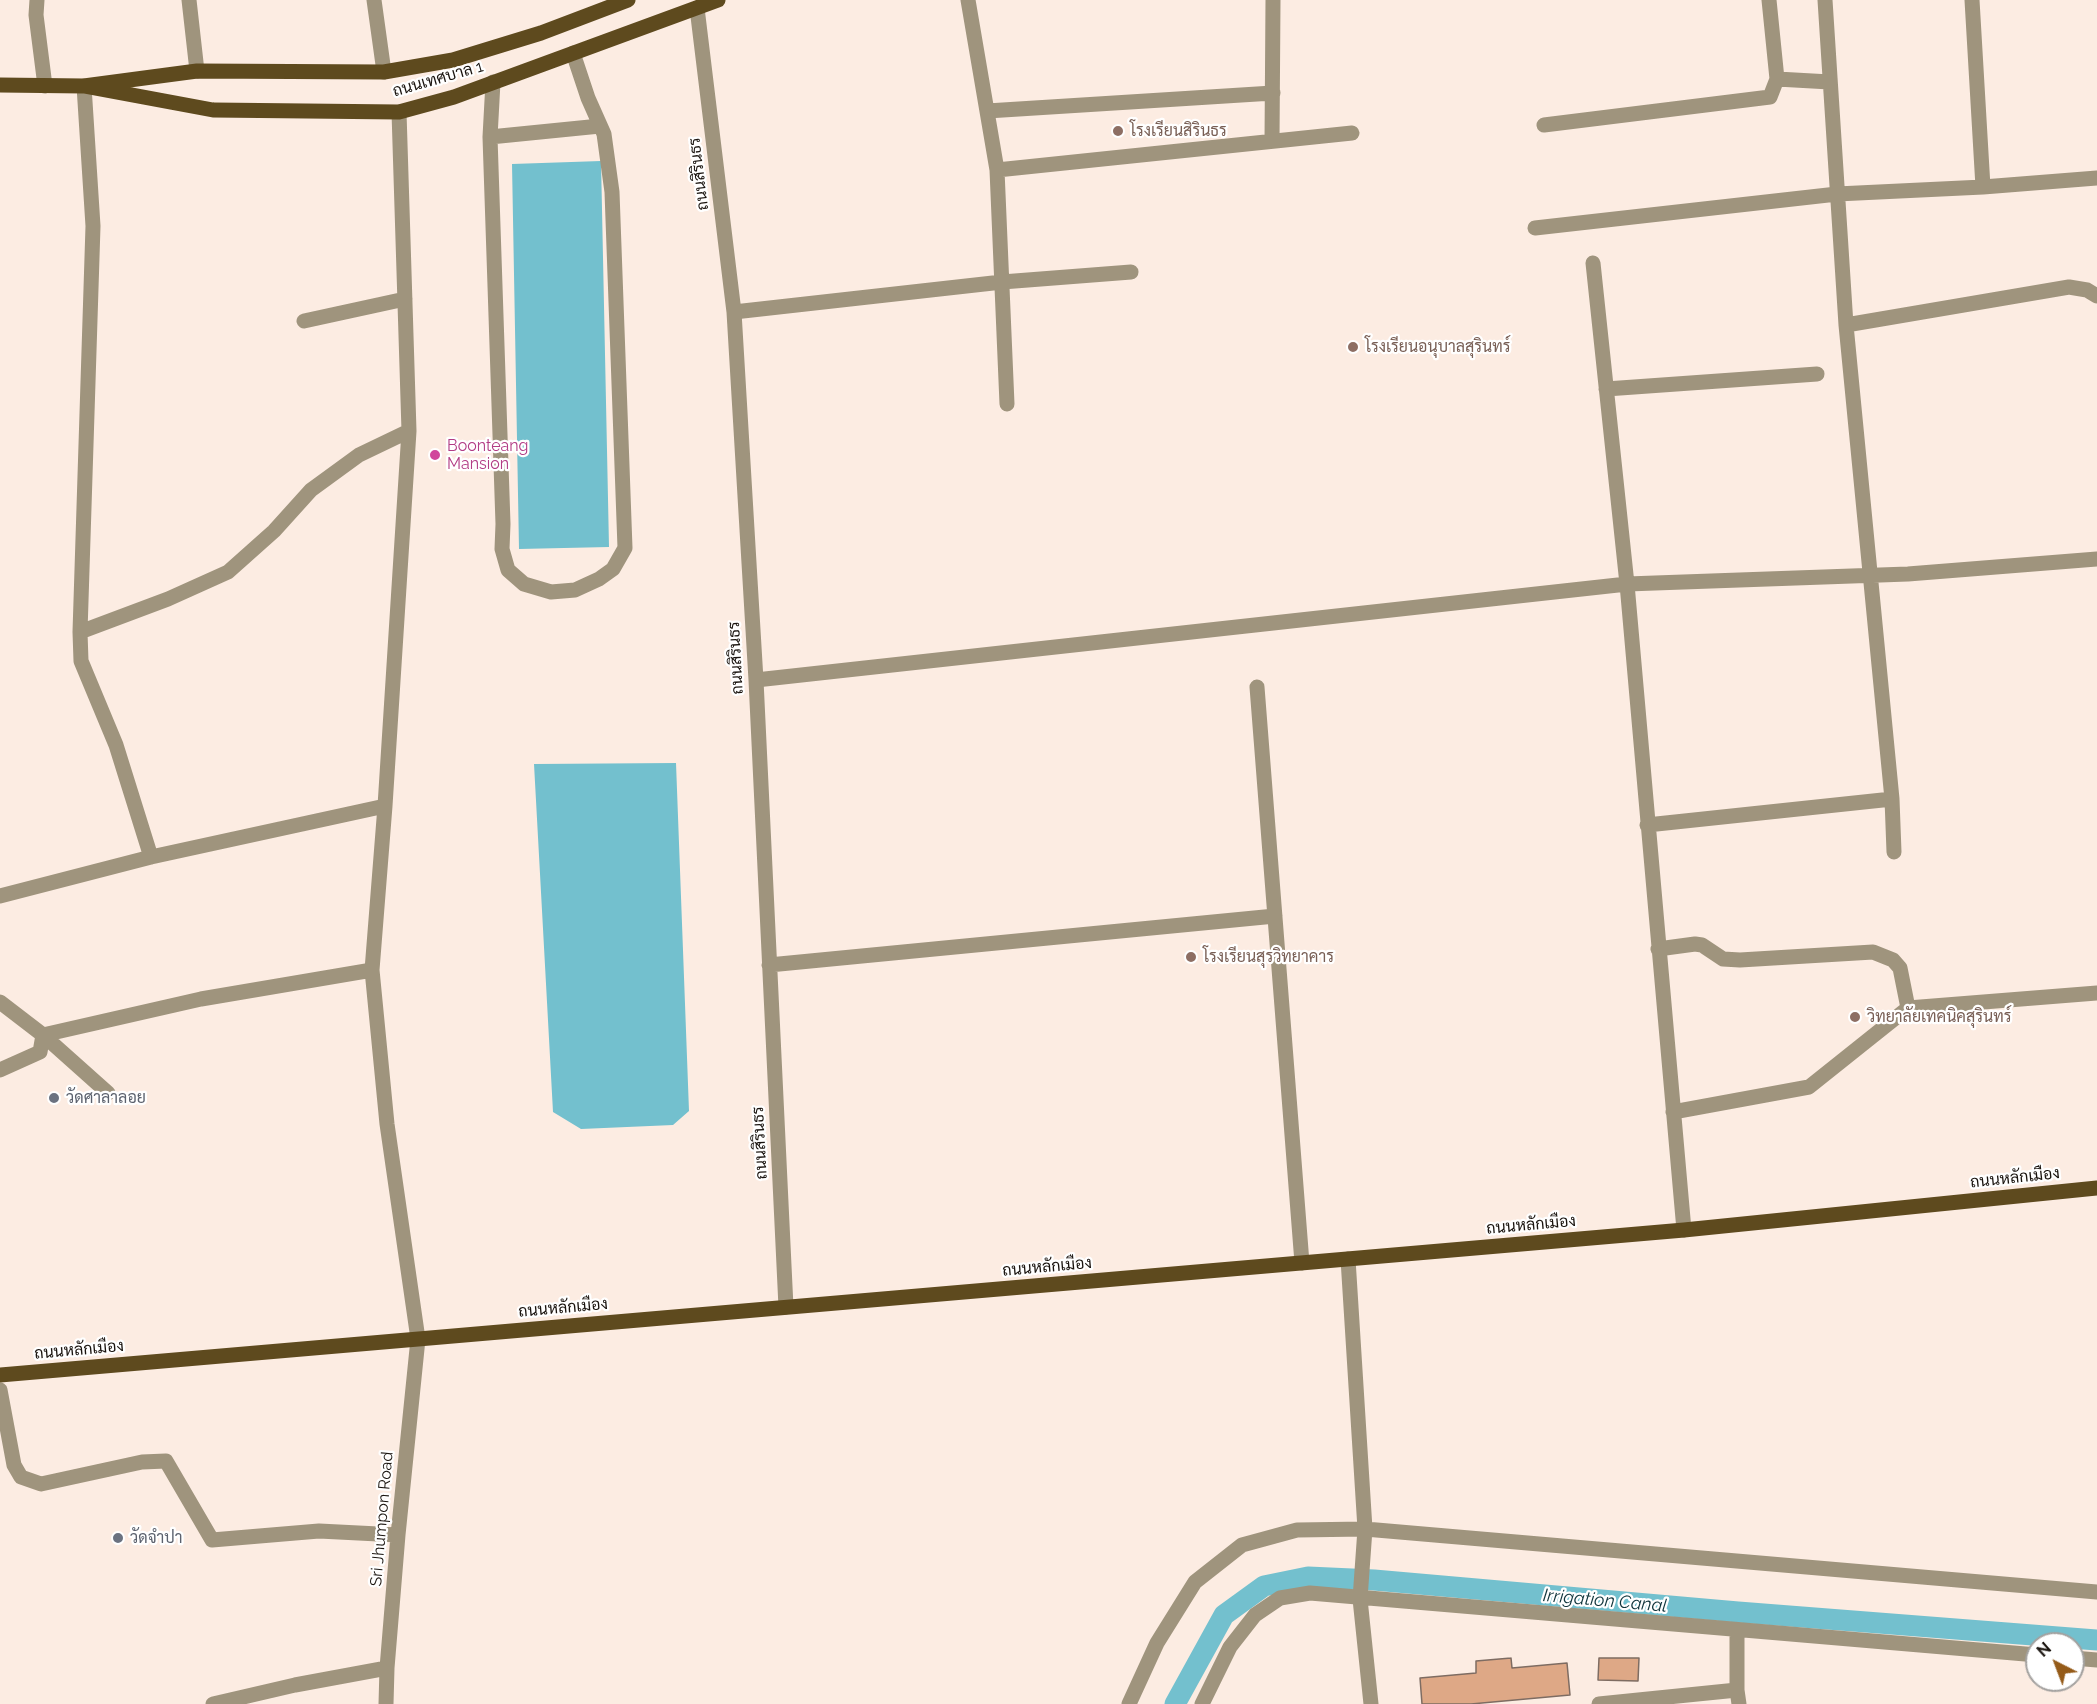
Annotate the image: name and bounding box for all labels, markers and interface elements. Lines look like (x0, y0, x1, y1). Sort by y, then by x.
street label: ถนนเทศบาล 1 (391, 57, 485, 101)
place label: โรงเรียนสิรินธร (1130, 121, 1227, 141)
marker: โรงเรียนสิรินธร (1111, 124, 1125, 138)
street label: ถนนสิรินธร (685, 136, 713, 212)
place label: โรงเรียนอนุบาลสุรินทร์ (1365, 337, 1511, 357)
marker: โรงเรียนอนุบาลสุรินทร์ (1346, 340, 1360, 354)
place label: Boonteang Mansion (447, 436, 528, 474)
marker: Boonteang Mansion (428, 448, 442, 462)
street label: ถนนสิรินธร (724, 621, 748, 695)
place label: โรงเรียนสุรวิทยาคาร (1203, 947, 1334, 967)
marker: โรงเรียนสุรวิทยาคาร (1184, 950, 1198, 964)
place label: วิทยาลัยเทคนิคสุรินทร์ (1867, 1007, 2011, 1027)
marker: วิทยาลัยเทคนิคสุรินทร์ (1848, 1010, 1862, 1024)
place label: วัดศาลาลอย (66, 1088, 146, 1108)
marker: วัดศาลาลอย (47, 1091, 61, 1105)
street label: ถนนสิรินธร (748, 1106, 772, 1180)
street label: ถนนหลักเมือง (1969, 1164, 2061, 1192)
street label: ถนนหลักเมือง (1485, 1212, 1577, 1238)
street label: ถนนหลักเมือง (1001, 1254, 1093, 1280)
street label: ถนนหลักเมือง (517, 1295, 609, 1321)
street label: ถนนหลักเมือง (33, 1337, 125, 1363)
street label: Sri Jhumpon Road (367, 1451, 397, 1587)
place label: วัดจำปา (130, 1528, 183, 1548)
marker: วัดจำปา (111, 1531, 125, 1545)
water label: Irrigation Canal (1542, 1585, 1668, 1617)
north arrow (2025, 1632, 2085, 1692)
text: N (2033, 1639, 2055, 1661)

